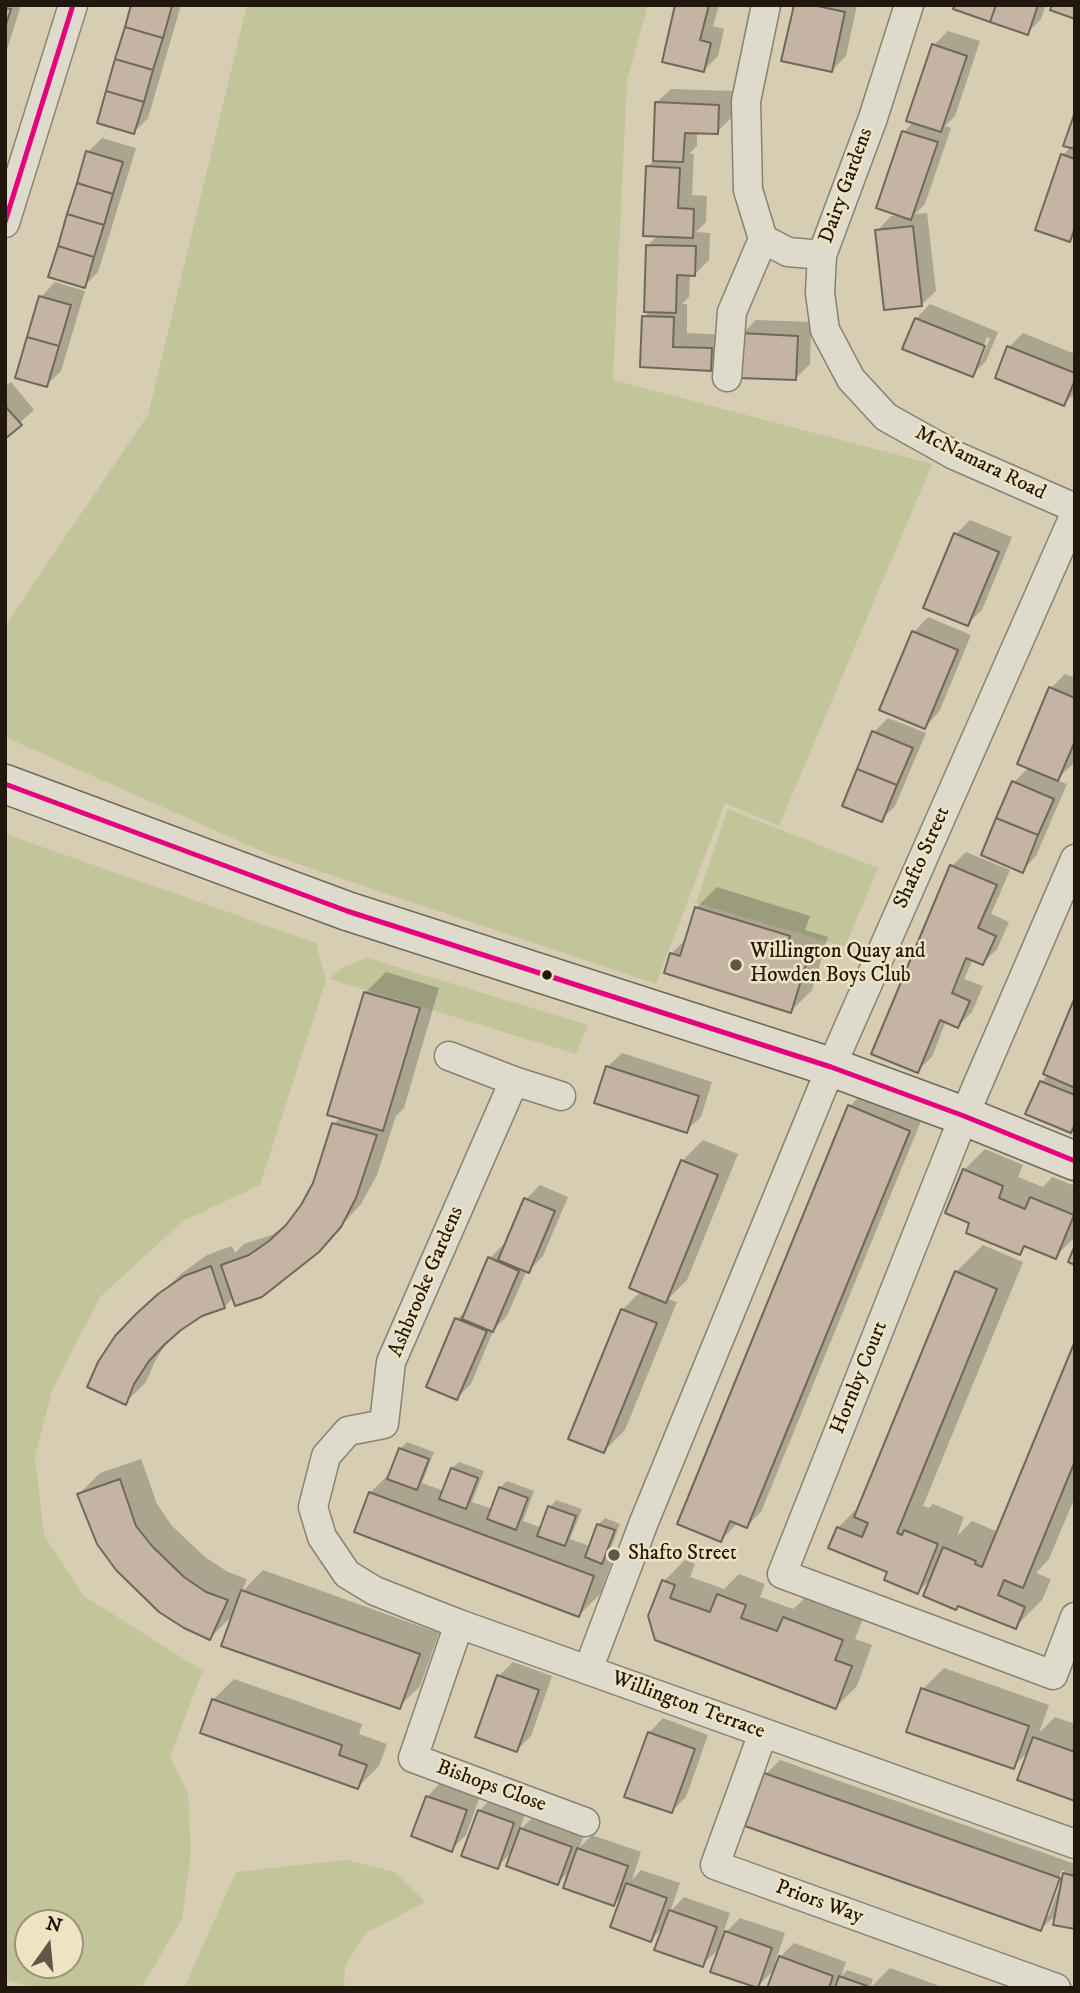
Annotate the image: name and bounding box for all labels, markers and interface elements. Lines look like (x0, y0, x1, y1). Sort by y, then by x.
street label: Dairy Gardens (815, 125, 879, 247)
street label: McNamara Road (910, 421, 1050, 507)
street label: Shafto Street (889, 803, 957, 913)
place label: Willington Quay and Howden Boys Club (750, 940, 926, 990)
marker: Willington Quay and Howden Boys Club (728, 957, 744, 973)
unlabelled marker (540, 968, 554, 982)
street label: Ashbrooke Gardens (384, 1203, 470, 1361)
street label: Hornby Court (826, 1318, 894, 1438)
place label: Shafto Street (628, 1542, 737, 1568)
marker: Shafto Street (606, 1547, 622, 1563)
street label: Willington Terrace (608, 1667, 768, 1745)
street label: Bishops Close (433, 1756, 549, 1818)
street label: Priors Way (772, 1875, 866, 1931)
north arrow (14, 1909, 84, 1979)
text: N (44, 1912, 65, 1938)

